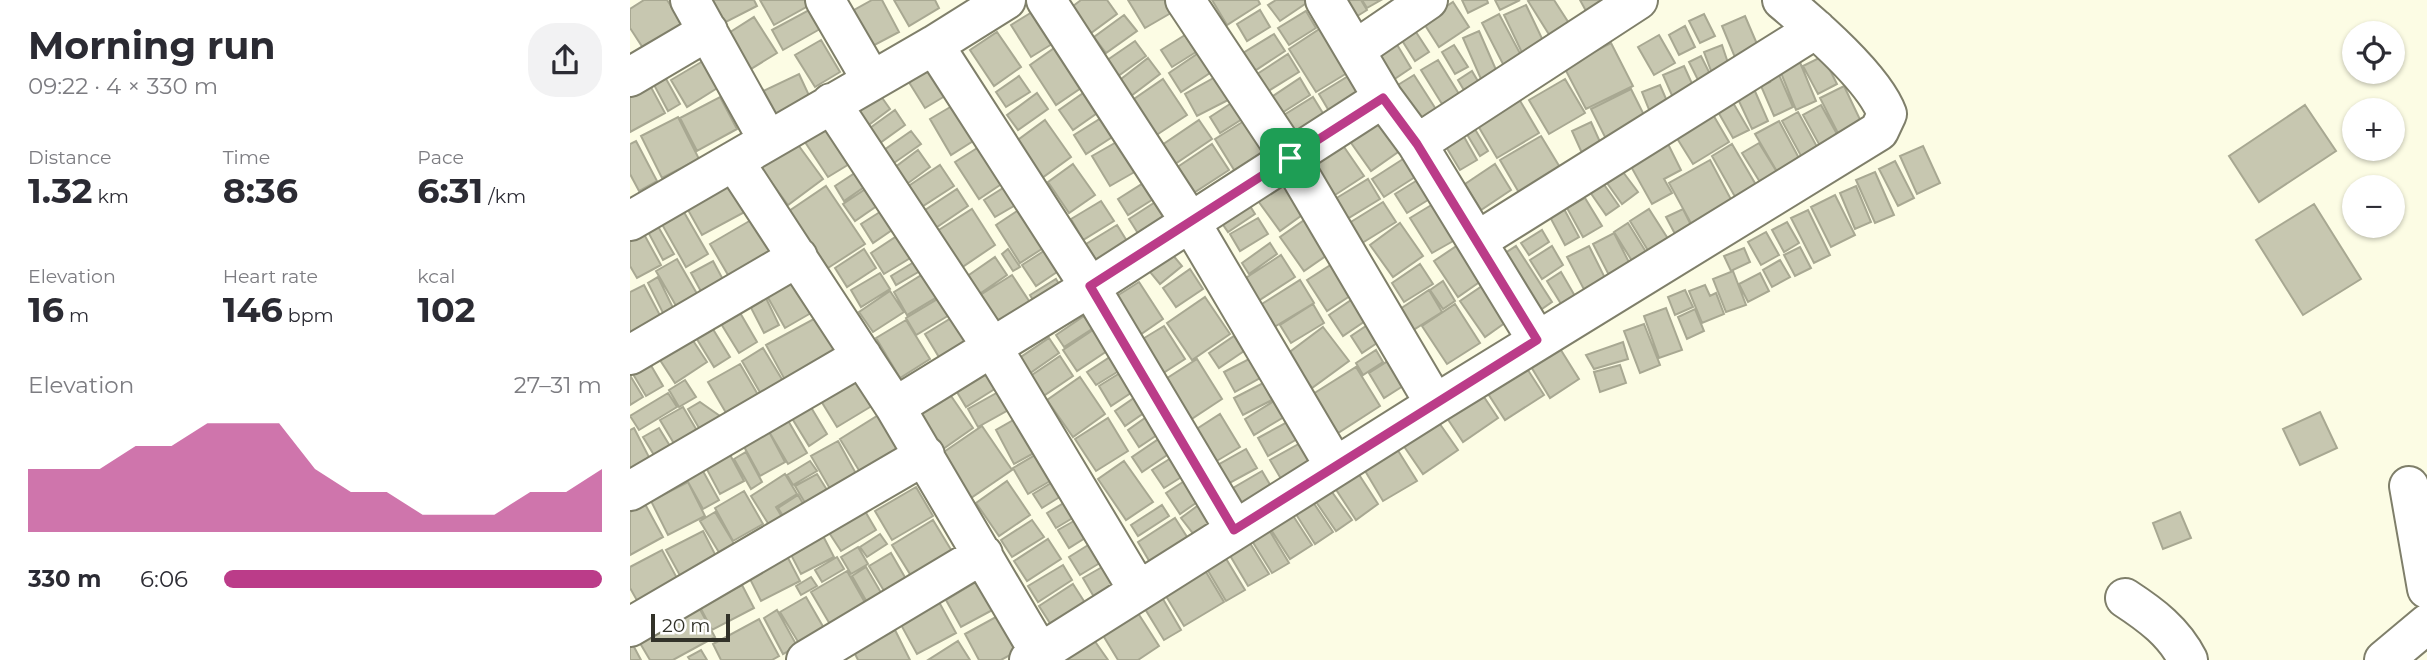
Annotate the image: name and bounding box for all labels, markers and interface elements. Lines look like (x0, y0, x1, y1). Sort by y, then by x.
map controls (2342, 21, 2405, 238)
button: locate (2342, 21, 2405, 84)
text: Morning run (28, 22, 276, 69)
button: share (528, 23, 602, 97)
text: 09:22 · 4 × 330 m (28, 72, 218, 100)
button: + (2342, 98, 2405, 161)
pin (1260, 128, 1320, 188)
icon: arrive (1271, 139, 1309, 177)
text: Distance (28, 146, 111, 169)
text: Time (223, 146, 270, 169)
text: Pace (417, 146, 464, 169)
text: 1.32 (28, 169, 92, 212)
text: 8:36 (223, 169, 298, 212)
text: 6:31 (417, 169, 483, 212)
button: − (2342, 175, 2405, 238)
text: km (92, 185, 129, 208)
text: /km (483, 185, 526, 208)
text: Elevation (28, 265, 116, 288)
text: Heart rate (223, 265, 318, 288)
text: kcal (417, 265, 455, 288)
text: 16 (28, 288, 64, 331)
text: 146 (223, 288, 283, 331)
text: 102 (417, 288, 475, 331)
text: m (64, 304, 89, 327)
text: bpm (283, 304, 334, 327)
text: Elevation (28, 371, 134, 399)
text: 27–31 m (514, 371, 602, 399)
text: 330 m (28, 565, 101, 593)
text: 6:06 (140, 565, 188, 593)
scale bar (651, 611, 730, 643)
text: 20 m (662, 614, 710, 637)

